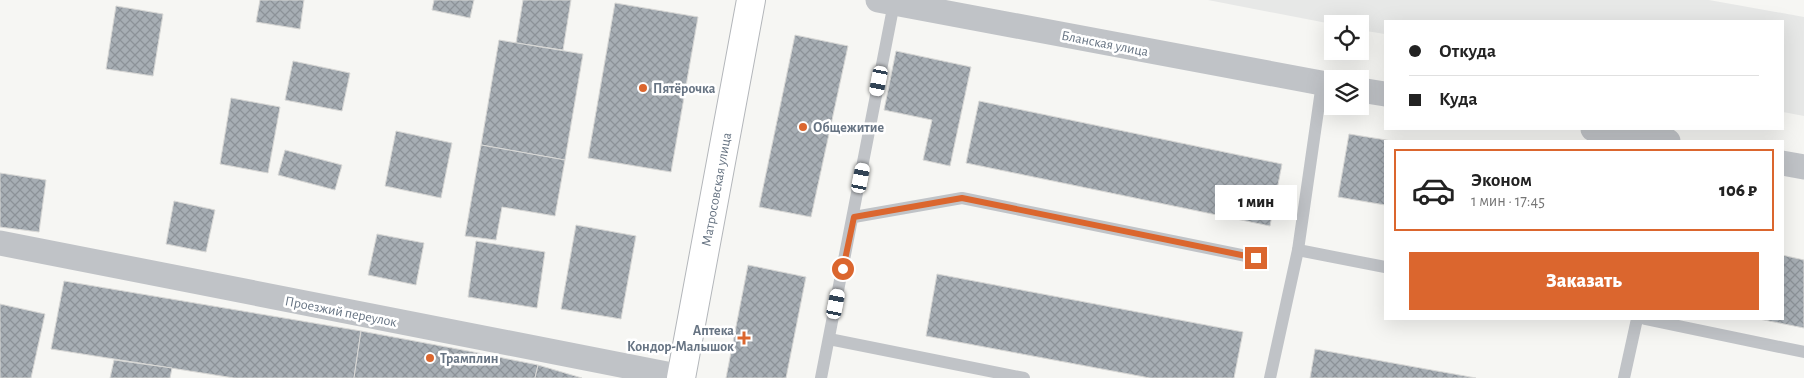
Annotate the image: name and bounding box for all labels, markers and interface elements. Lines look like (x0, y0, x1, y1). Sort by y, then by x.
map controls (1324, 15, 1369, 115)
button: locate (1324, 15, 1369, 60)
street label: Бланская улица (1060, 29, 1150, 59)
text: Откуда (1439, 42, 1496, 61)
car (868, 65, 889, 97)
button: layers (1324, 70, 1369, 115)
marker: Пятёрочка (637, 82, 649, 94)
place label: Пятёрочка (653, 82, 716, 96)
text: Куда (1439, 90, 1478, 109)
marker: Общежитие (797, 121, 809, 133)
place label: Общежитие (813, 121, 884, 135)
street label: Матросовская улица (700, 131, 734, 247)
car (850, 162, 871, 194)
icon: car (1411, 168, 1456, 213)
text: Эконом (1471, 171, 1532, 190)
text: 106 ₽ (1719, 181, 1757, 200)
callout: 1 мин (1215, 186, 1297, 220)
text: 1 мин · 17:45 (1471, 193, 1545, 209)
text: 1 мин (1238, 194, 1274, 210)
route end (1245, 247, 1267, 269)
button: Заказать (1409, 252, 1759, 310)
route start (832, 258, 854, 280)
car (825, 288, 846, 320)
street label: Проезжий переулок (284, 294, 399, 330)
place label: Аптека Кондор-Малышок (627, 324, 734, 354)
marker: Аптека Кондор-Малышок (738, 332, 750, 344)
marker: Трамплин (424, 352, 436, 364)
place label: Трамплин (440, 352, 499, 366)

